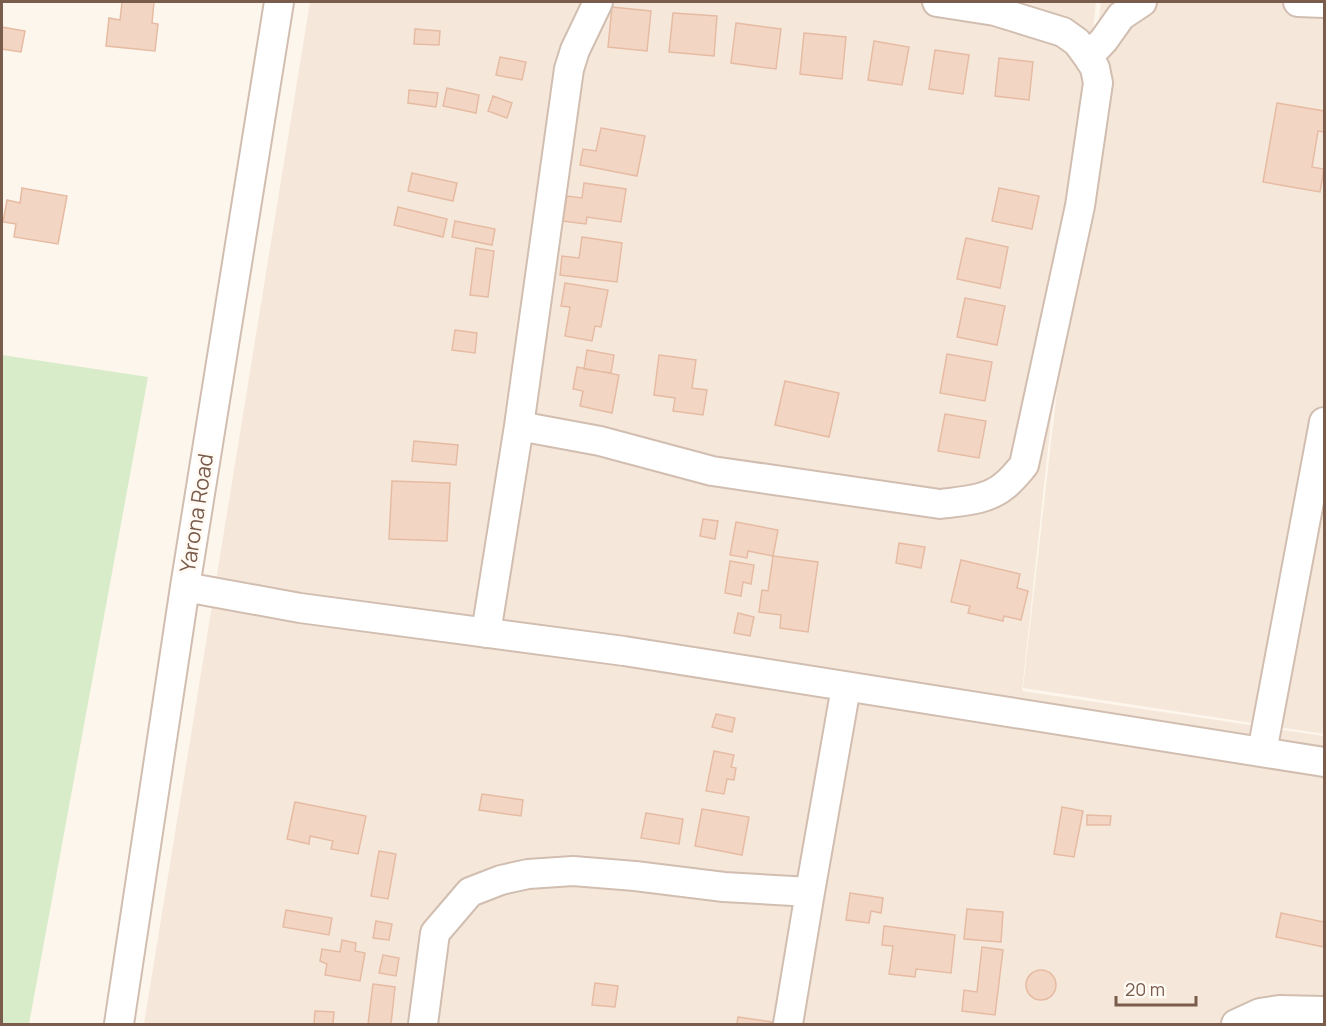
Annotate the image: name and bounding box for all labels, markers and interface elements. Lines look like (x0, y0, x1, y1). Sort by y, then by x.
street label: Yarona Road (173, 452, 219, 574)
scale bar (1116, 969, 1196, 1007)
text: 20 m (1125, 977, 1165, 1001)

